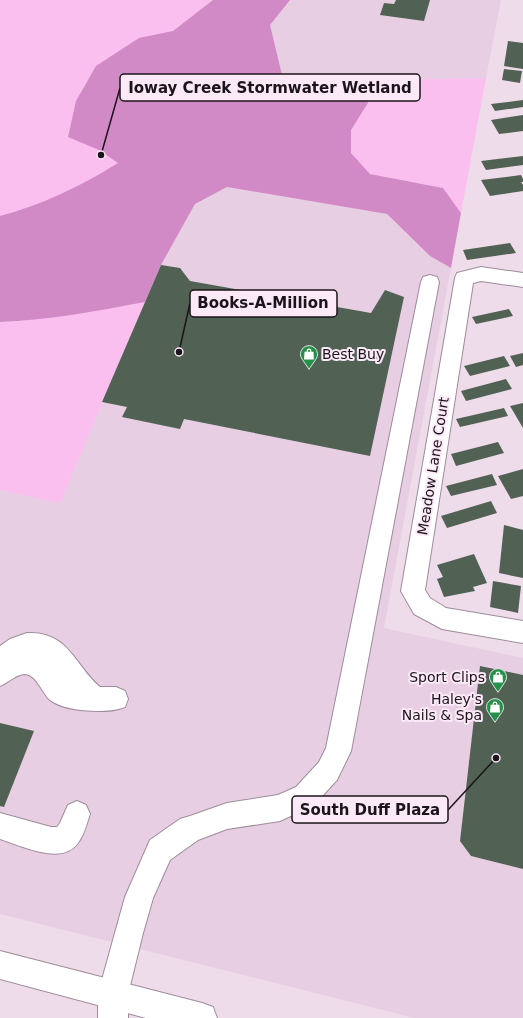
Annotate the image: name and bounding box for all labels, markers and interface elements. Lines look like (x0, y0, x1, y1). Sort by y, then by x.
callout: Ioway Creek Stormwater Wetland (120, 74, 420, 101)
text: Ioway Creek Stormwater Wetland (128, 79, 412, 97)
callout: Books-A-Million (190, 290, 337, 317)
text: Books-A-Million (197, 294, 329, 312)
shop icon: Best Buy (299, 344, 319, 369)
place label: Best Buy (322, 346, 384, 362)
street label: Meadow Lane Court (414, 395, 452, 536)
shop icon: Sport Clips (488, 667, 508, 692)
place label: Sport Clips (409, 669, 485, 685)
place label: Haley's Nails & Spa (402, 691, 482, 723)
shop icon: Haley's Nails & Spa (485, 697, 505, 722)
callout: South Duff Plaza (292, 796, 448, 823)
text: South Duff Plaza (300, 801, 440, 819)

